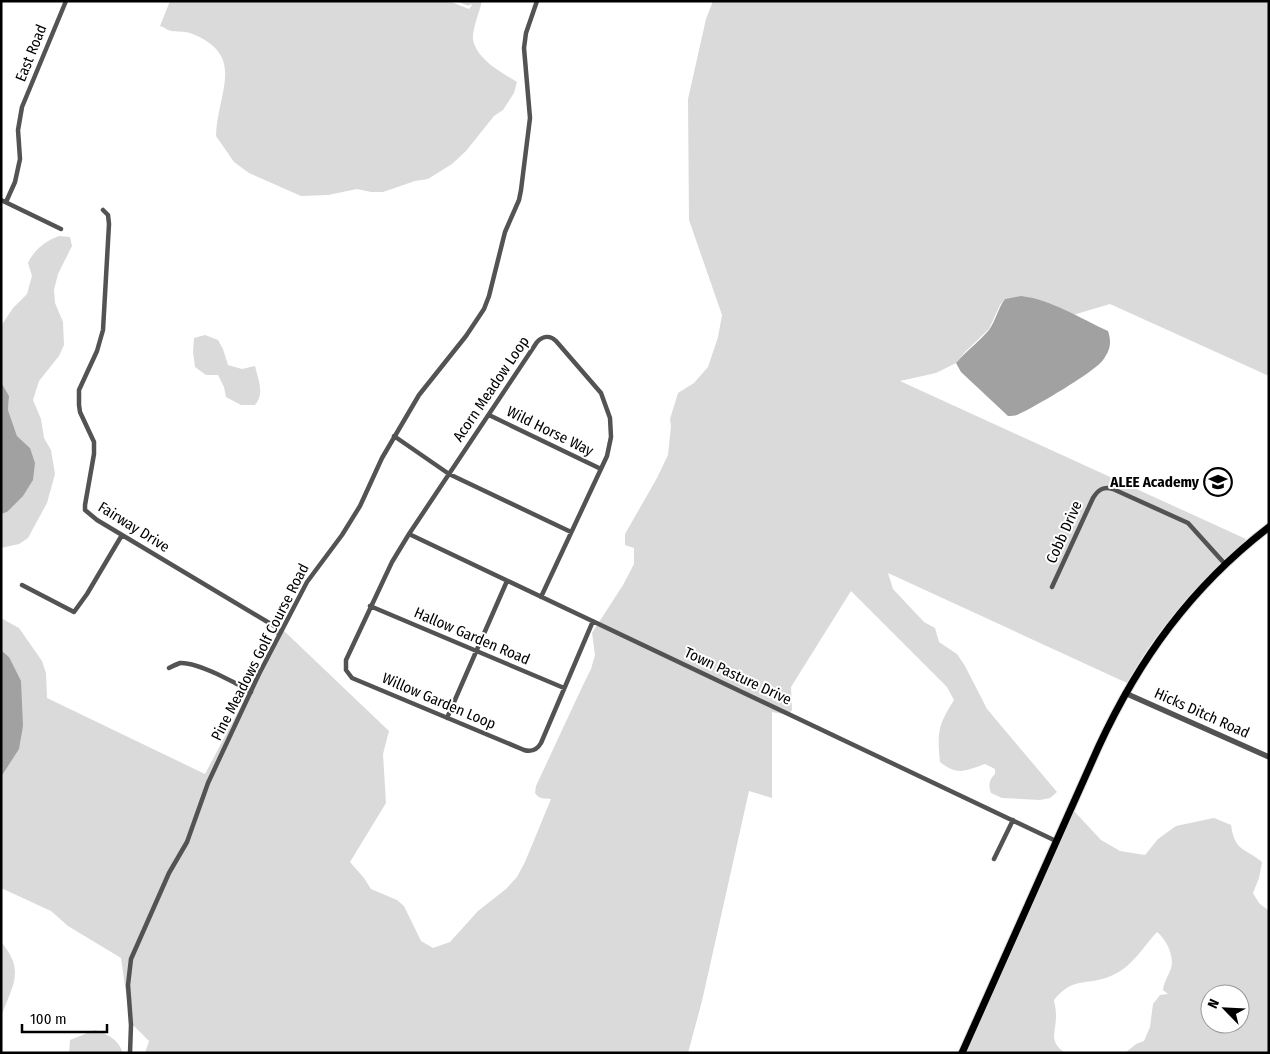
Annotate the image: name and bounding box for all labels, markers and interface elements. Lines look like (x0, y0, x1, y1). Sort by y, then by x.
street label: East Road (11, 22, 51, 84)
street label: Acorn Meadow Loop (449, 333, 533, 445)
street label: Wild Horse Way (504, 402, 597, 460)
school or university icon: ALEE Academy (1203, 467, 1233, 497)
place label: ALEE Academy (1109, 473, 1200, 491)
street label: Fairway Drive (95, 498, 173, 556)
street label: Cobb Drive (1042, 498, 1086, 566)
street label: Pine Meadows Golf Course Road (207, 560, 313, 744)
street label: Hallow Garden Road (411, 603, 533, 669)
street label: Town Pasture Drive (682, 643, 794, 709)
street label: Willow Garden Loop (379, 669, 499, 733)
street label: Hicks Ditch Road (1152, 684, 1252, 742)
north arrow (1200, 984, 1250, 1034)
text: N (1204, 997, 1223, 1011)
scale bar (22, 1002, 108, 1034)
text: 100 m (30, 1010, 67, 1028)

